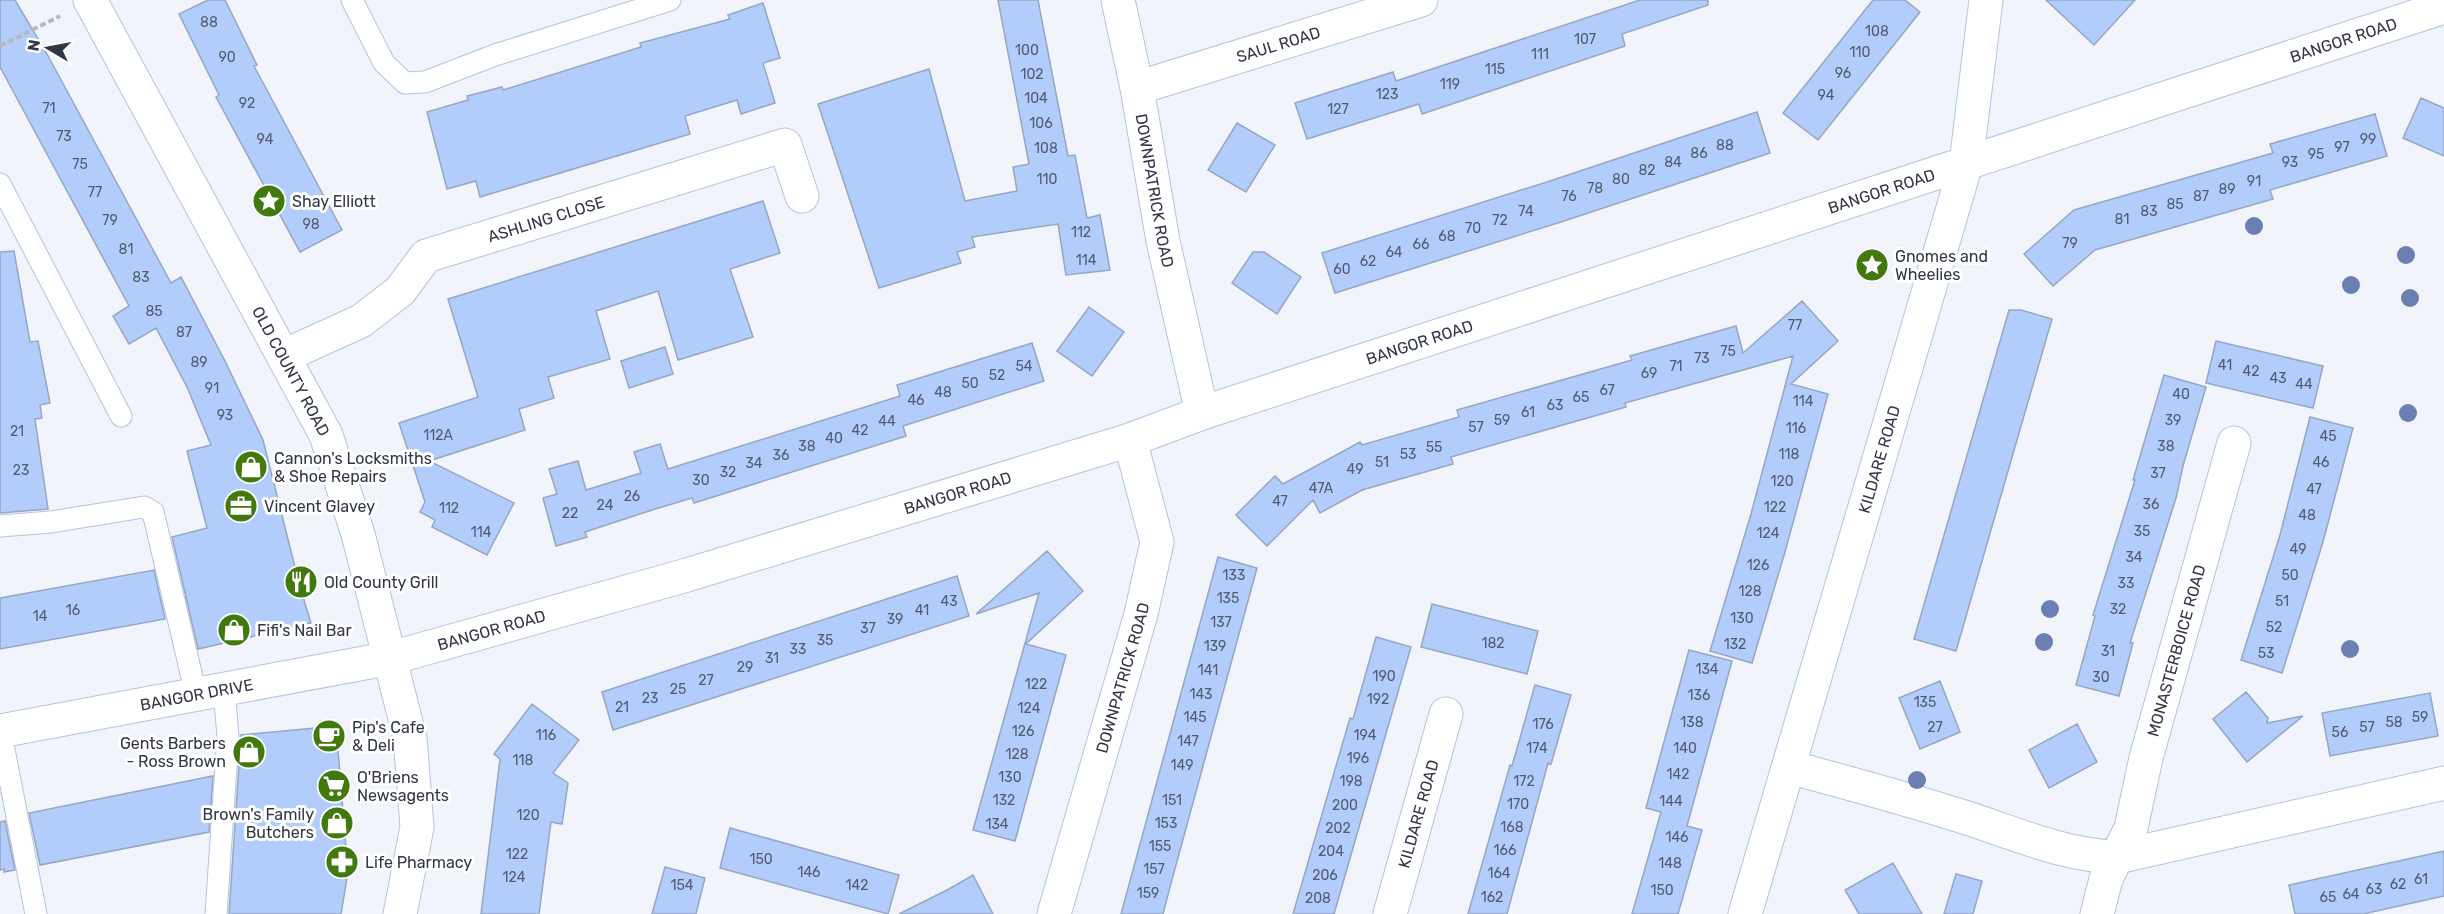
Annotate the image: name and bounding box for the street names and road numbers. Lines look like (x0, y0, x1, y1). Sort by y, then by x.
street label: BANGOR ROAD (2288, 14, 2399, 67)
street label: SAUL ROAD (1234, 23, 1323, 67)
street label: DOWNPATRICK ROAD (1131, 112, 1178, 269)
street label: BANGOR ROAD (1826, 165, 1938, 218)
street label: ASHLING CLOSE (485, 192, 607, 246)
street label: OLD COUNTY ROAD (248, 303, 334, 439)
street label: BANGOR ROAD (1364, 316, 1476, 369)
street label: KILDARE ROAD (1855, 403, 1904, 516)
street label: BANGOR ROAD (902, 468, 1014, 518)
street label: MONASTERBOICE ROAD (2143, 563, 2210, 739)
street label: DOWNPATRICK ROAD (1092, 601, 1153, 755)
street label: BANGOR ROAD (435, 606, 548, 655)
street label: BANGOR DRIVE (139, 675, 255, 715)
street label: KILDARE ROAD (1394, 758, 1443, 870)

